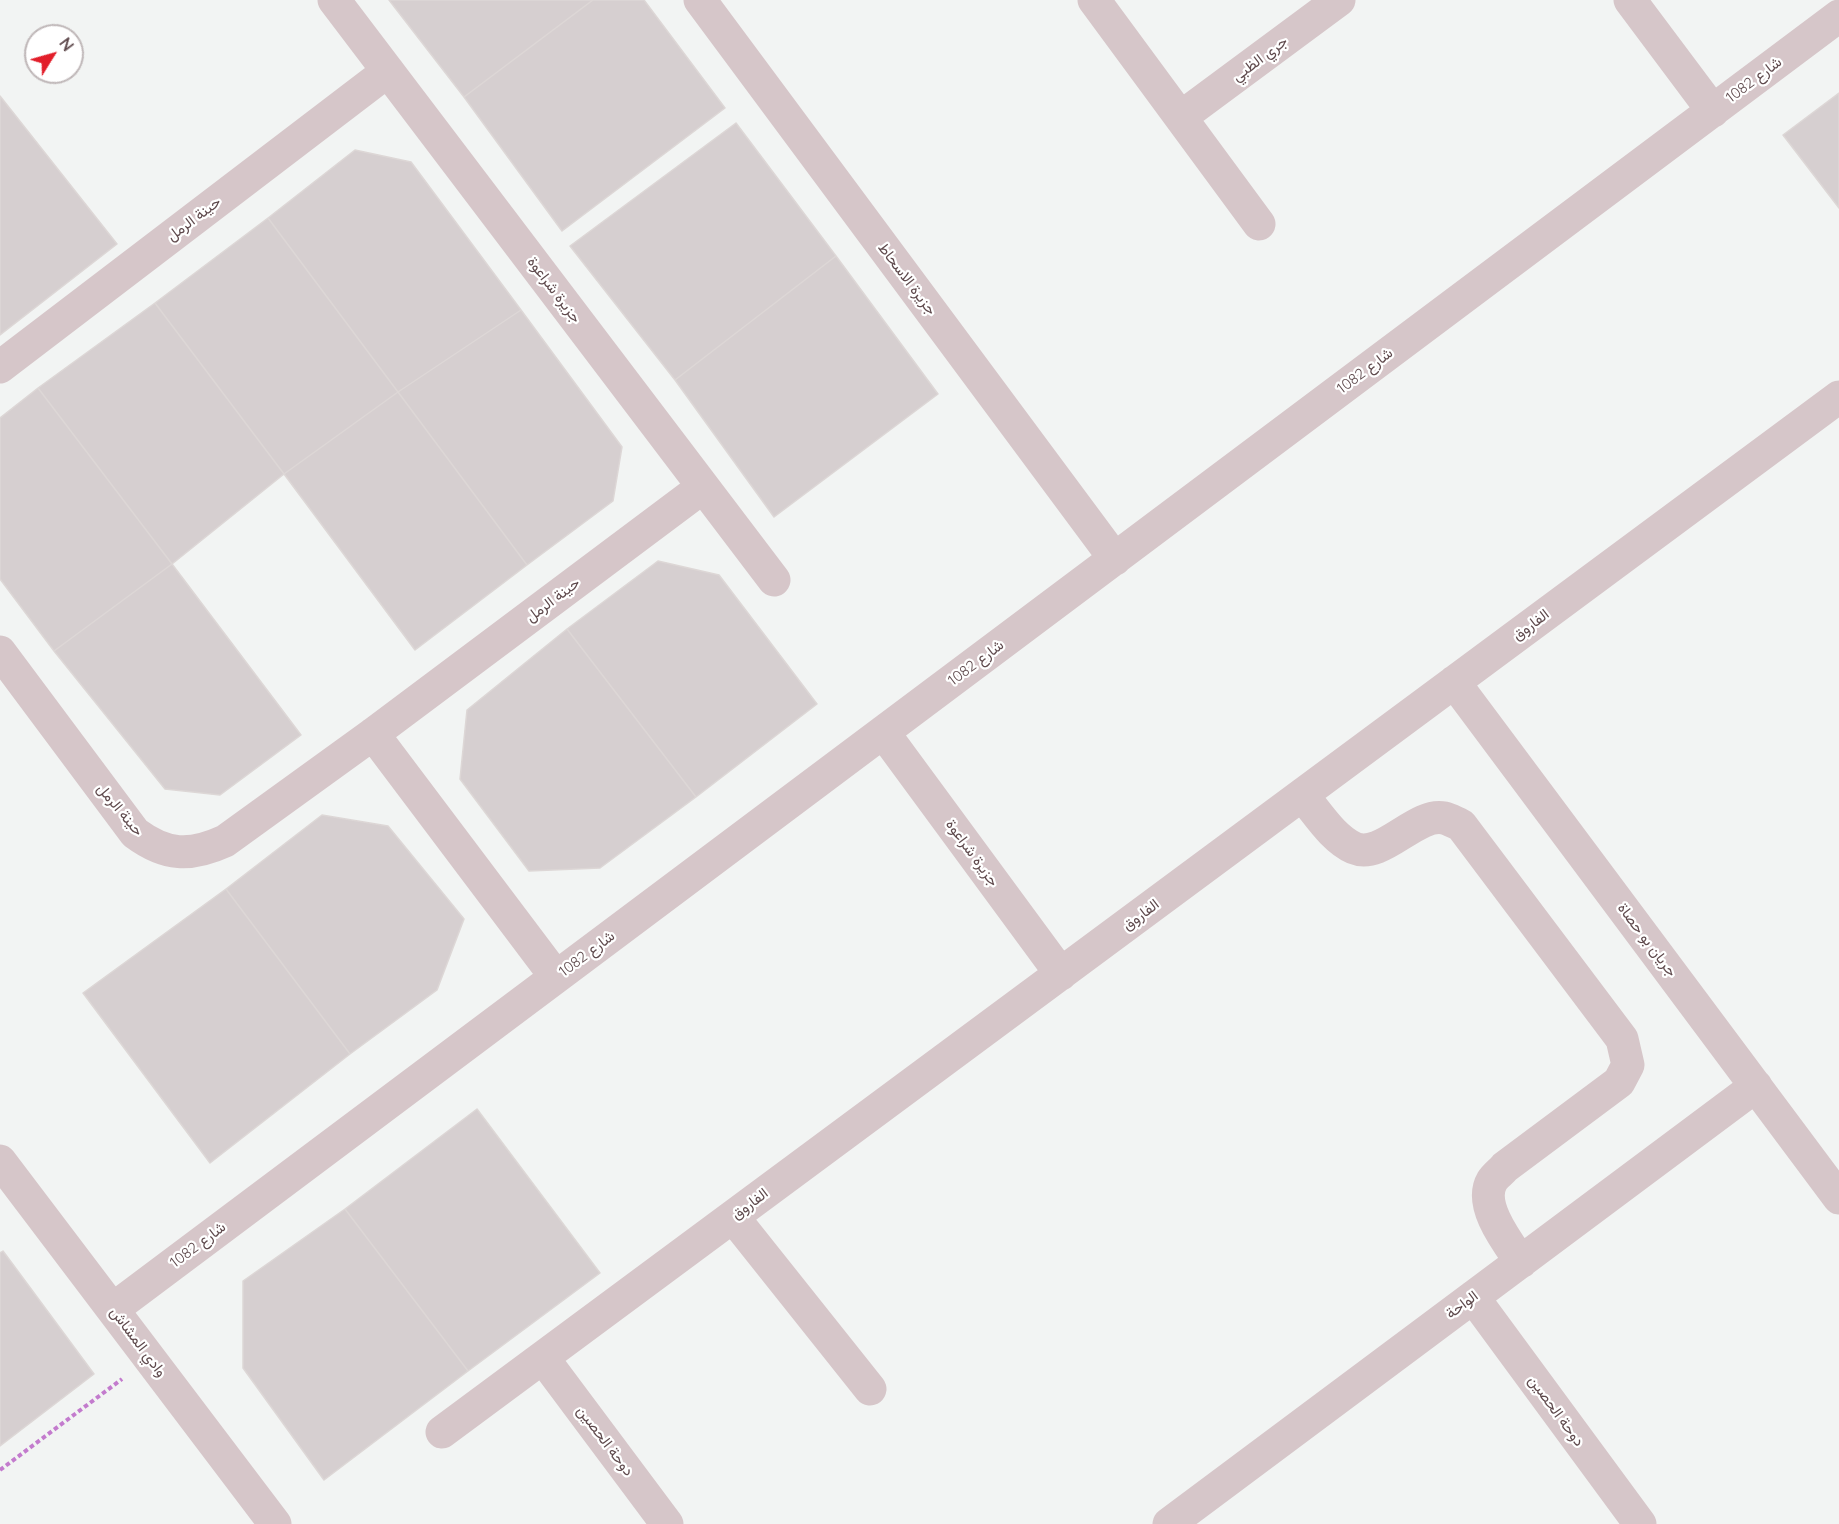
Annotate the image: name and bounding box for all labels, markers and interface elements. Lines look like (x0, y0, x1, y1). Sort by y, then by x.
north arrow (24, 24, 84, 84)
street label: جري الظبي (1229, 32, 1291, 86)
text: N (55, 34, 78, 55)
street label: شارع 1082 (1723, 53, 1785, 107)
street label: حينة الرمل (163, 193, 225, 245)
street label: جزيرة الاسحاط (874, 239, 940, 319)
street label: جزيرة شراعوة (523, 253, 585, 327)
street label: شارع 1082 (1334, 344, 1396, 398)
street label: حينة الرمل (522, 574, 584, 626)
street label: الفاروق (1509, 605, 1553, 645)
street label: شارع 1082 (945, 636, 1007, 690)
street label: حينة الرمل (93, 780, 147, 840)
street label: جزيرة شراعوة (942, 816, 1002, 890)
street label: الفاروق (1119, 895, 1163, 935)
street label: جريان بو حصاة (1613, 900, 1681, 980)
street label: شارع 1082 (556, 927, 618, 981)
street label: الفاروق (728, 1184, 772, 1224)
street label: شارع 1082 (167, 1218, 229, 1272)
street label: الواحة (1442, 1287, 1482, 1323)
street label: وادي المشاش (106, 1304, 170, 1380)
street label: دوحة الحصين (1524, 1372, 1588, 1450)
street label: دوحة الحصين (573, 1402, 637, 1480)

